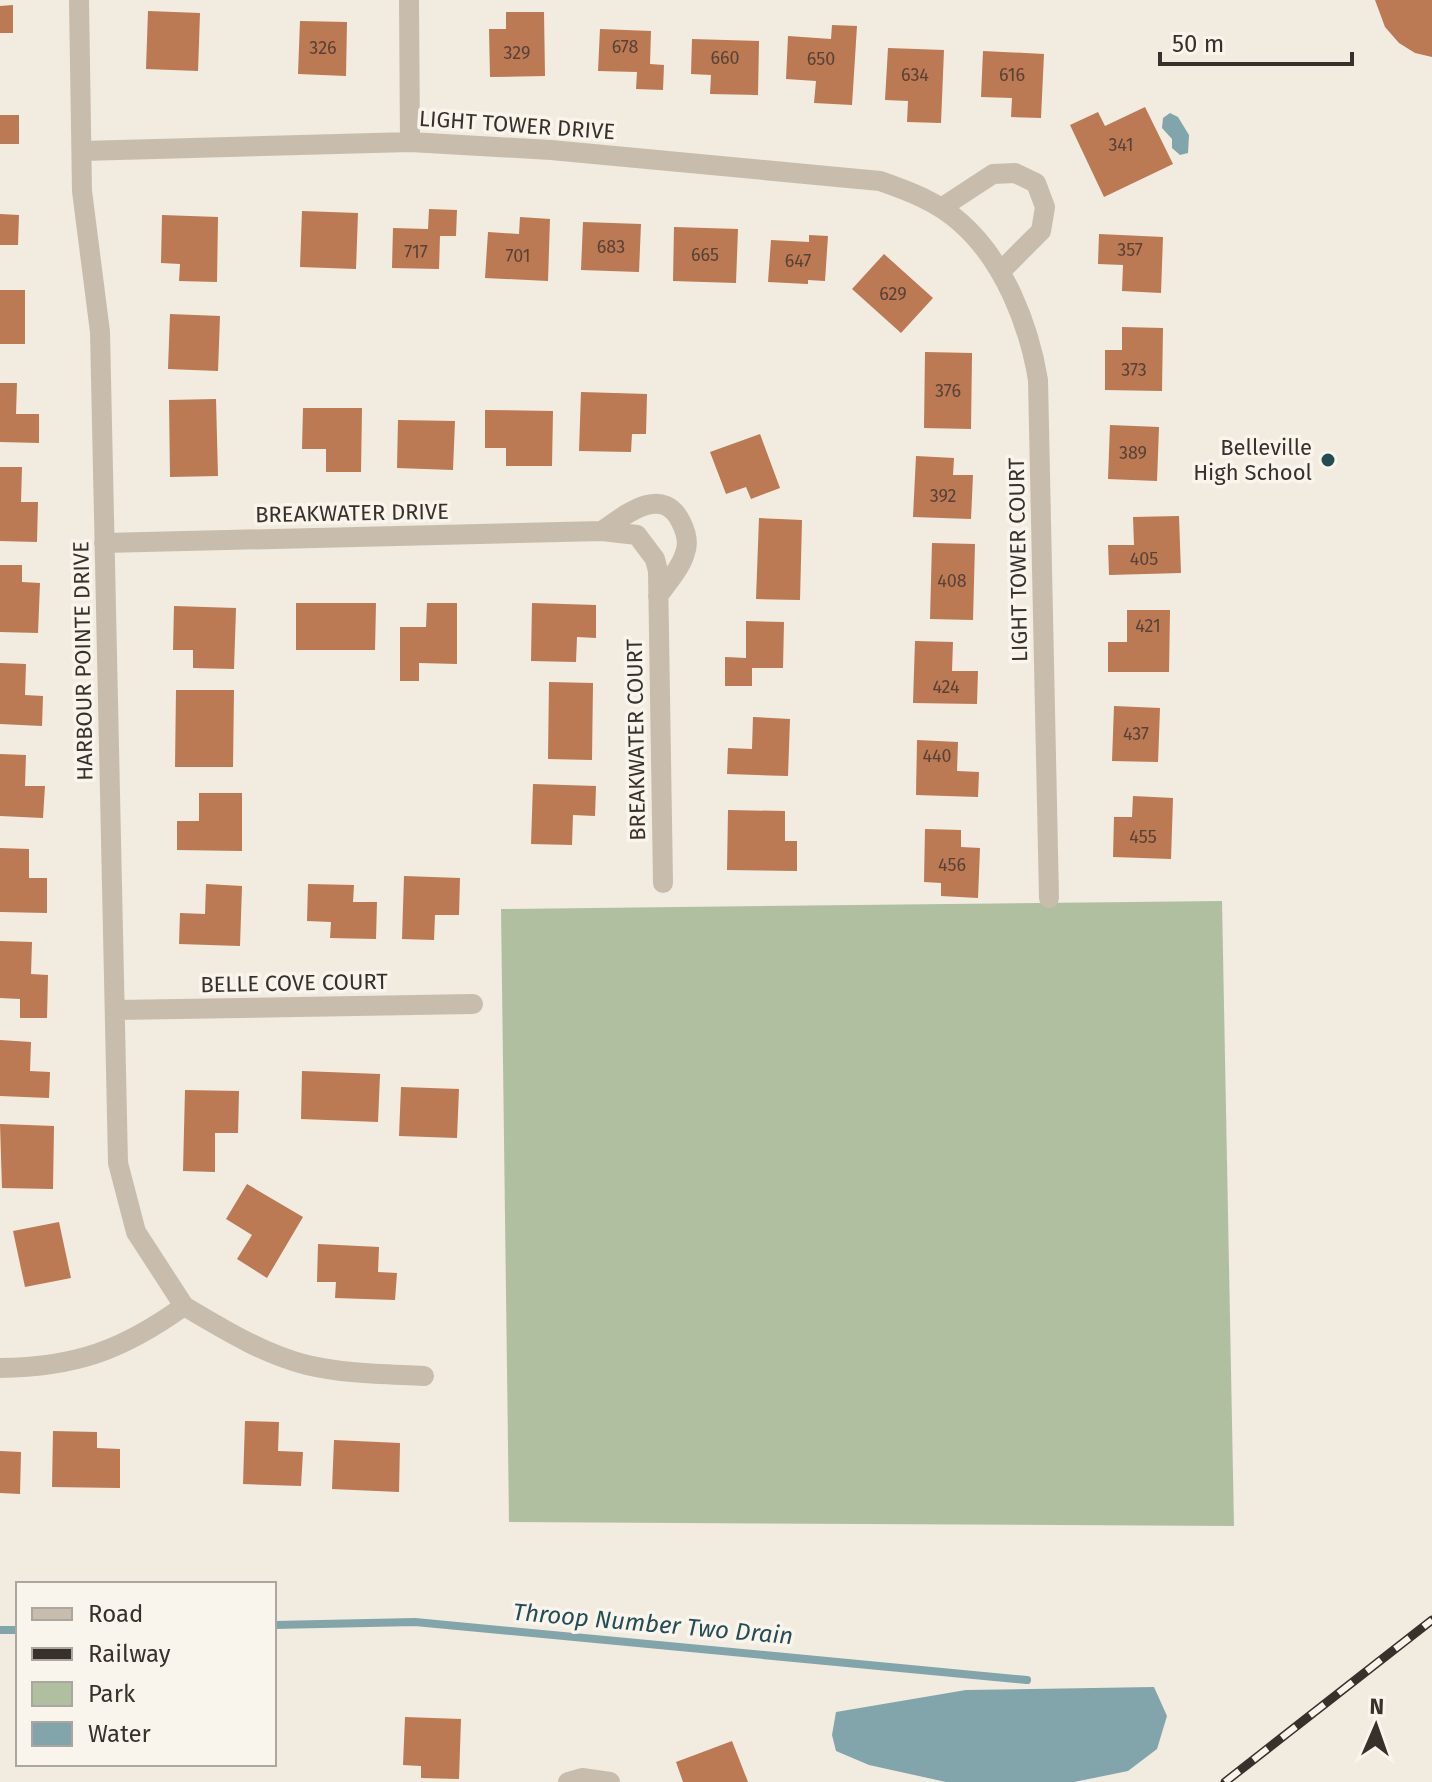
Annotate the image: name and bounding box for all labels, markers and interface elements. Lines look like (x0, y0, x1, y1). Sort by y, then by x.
scale bar (1160, 16, 1352, 66)
text: 50 m (1172, 30, 1224, 58)
house number: 678 (612, 36, 638, 58)
house number: 326 (309, 37, 337, 59)
house number: 329 (504, 42, 530, 64)
house number: 660 (710, 47, 740, 69)
house number: 650 (807, 48, 835, 70)
house number: 634 (901, 64, 929, 86)
house number: 616 (999, 64, 1025, 86)
street label: LIGHT TOWER DRIVE (418, 105, 616, 145)
house number: 341 (1108, 134, 1134, 156)
house number: 683 (597, 236, 625, 258)
house number: 357 (1117, 239, 1143, 261)
house number: 717 (404, 241, 428, 263)
house number: 665 (691, 244, 719, 266)
house number: 701 (505, 245, 531, 267)
house number: 647 (785, 250, 811, 272)
house number: 629 (879, 283, 907, 305)
house number: 373 (1121, 359, 1147, 381)
house number: 376 (935, 380, 961, 402)
place label: Belleville High School (1193, 434, 1312, 486)
house number: 389 (1119, 442, 1147, 464)
marker: Belleville High School (1319, 451, 1337, 469)
street label: LIGHT TOWER COURT (1003, 457, 1033, 662)
house number: 392 (930, 485, 956, 507)
street label: BREAKWATER DRIVE (255, 498, 449, 528)
street label: HARBOUR POINTE DRIVE (67, 541, 99, 781)
house number: 405 (1130, 548, 1158, 570)
house number: 408 (937, 570, 967, 592)
house number: 421 (1135, 615, 1161, 637)
street label: BREAKWATER COURT (621, 638, 651, 841)
house number: 424 (932, 676, 960, 698)
house number: 437 (1123, 723, 1149, 745)
house number: 440 (922, 745, 952, 767)
house number: 455 (1129, 826, 1157, 848)
house number: 456 (938, 854, 966, 876)
street label: BELLE COVE COURT (200, 968, 389, 998)
legend (16, 1582, 276, 1766)
water label: Throop Number Two Drain (512, 1598, 794, 1650)
text: Road (88, 1600, 143, 1628)
text: Railway (88, 1640, 171, 1668)
text: Park (88, 1680, 136, 1708)
north arrow (1336, 1686, 1416, 1766)
text: N (1369, 1693, 1384, 1720)
text: Water (88, 1720, 152, 1748)

